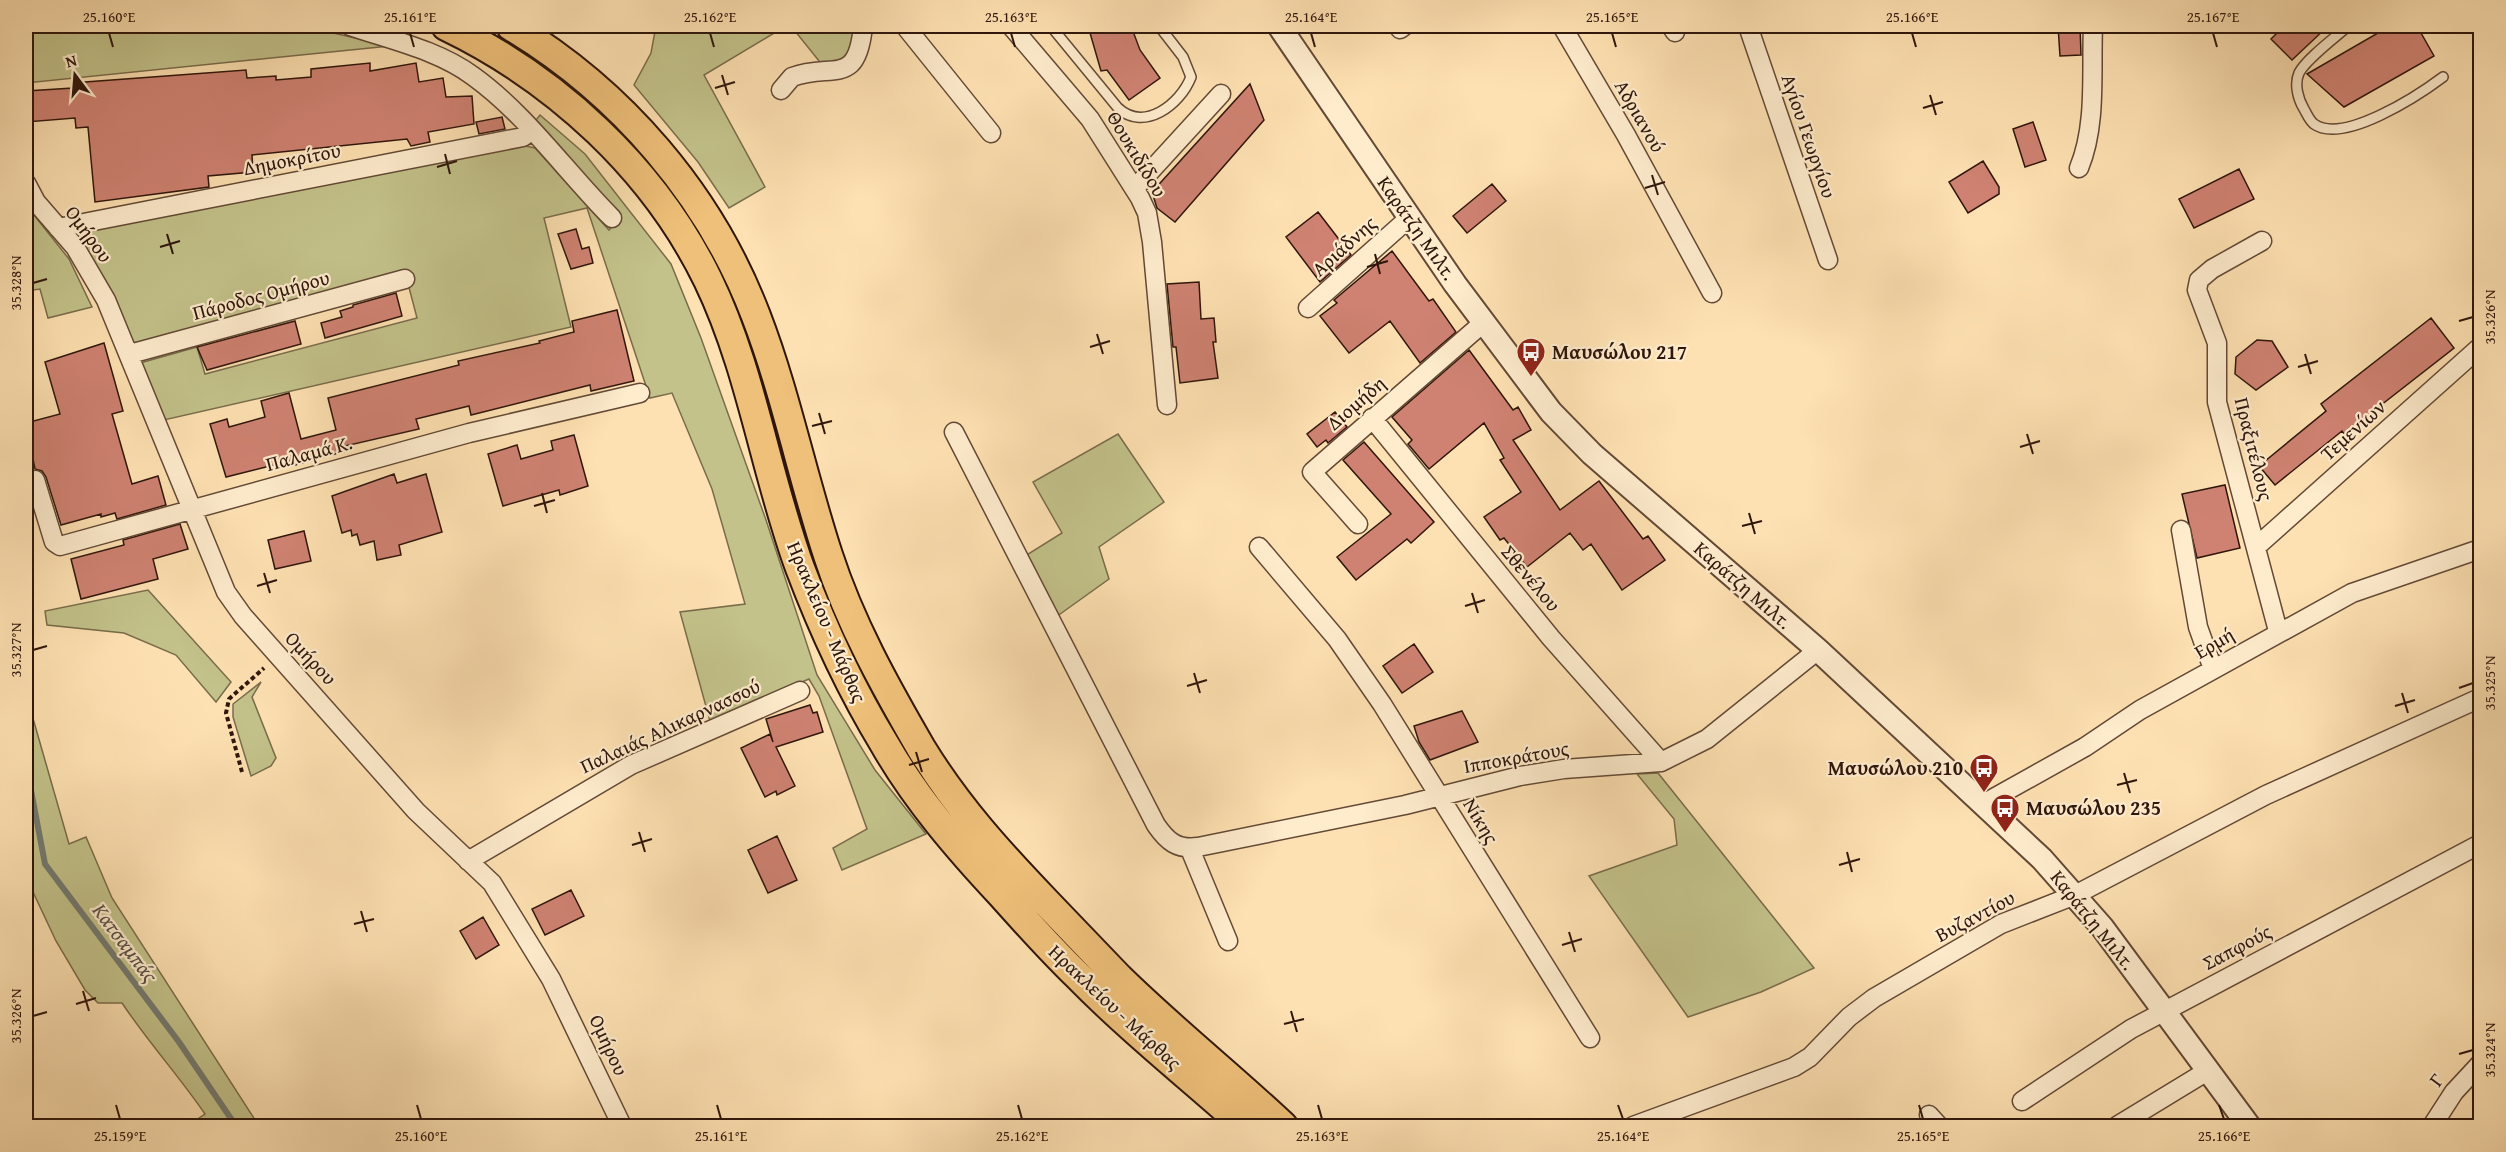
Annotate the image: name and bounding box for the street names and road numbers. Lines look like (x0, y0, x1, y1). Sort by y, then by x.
street label: Αγίου Γεωργίου (1775, 70, 1844, 202)
street label: Αδριανού (1608, 74, 1673, 157)
street label: Θουκιδίδου (1100, 105, 1175, 202)
street label: Δημοκρίτου (241, 135, 343, 182)
street label: Καράτζη Μιλτ. (1371, 170, 1464, 286)
street label: Ομήρου (59, 199, 120, 268)
street label: Αριάδνης (1305, 208, 1383, 283)
street label: Πάροδος Ομήρου (189, 262, 333, 327)
street label: Διομήδη (1320, 369, 1392, 437)
street label: Τεμενίων (2313, 392, 2392, 467)
street label: Πραξιτέλους (2228, 394, 2281, 504)
street label: Παλαμά Κ. (262, 427, 355, 478)
street label: Καράτζη Μιλτ. (1688, 534, 1799, 635)
street label: Ηρακλείου - Μάρθας (780, 537, 875, 707)
street label: Σθενέλου (1495, 538, 1568, 617)
street label: Ερμή (2188, 620, 2239, 666)
street label: Ομήρου (279, 624, 344, 691)
street label: Παλαιάς Αλικαρνασσού (575, 671, 765, 780)
street label: Ιπποκράτους (1461, 733, 1571, 780)
street label: Νίκης (1456, 792, 1507, 850)
street label: Καράτζη Μιλτ. (2044, 863, 2143, 976)
street label: Βυζαντίου (1930, 882, 2020, 949)
street label: Σαπφούς (2197, 916, 2277, 977)
street label: Ηρακλείου - Μάρθας (1042, 937, 1189, 1076)
street label: Ομήρου (583, 1009, 636, 1080)
street label: Γ (2421, 1067, 2450, 1092)

